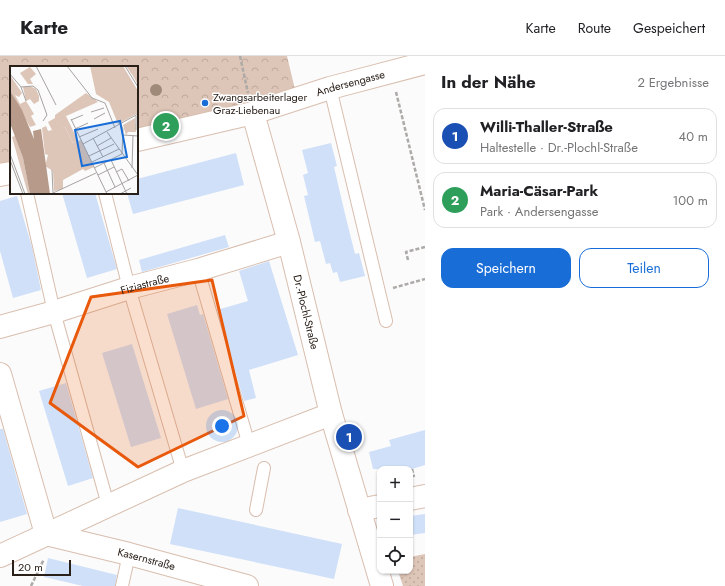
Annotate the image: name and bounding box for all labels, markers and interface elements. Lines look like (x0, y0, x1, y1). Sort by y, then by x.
text: Karte (20, 14, 68, 41)
text: Karte (526, 18, 556, 38)
text: Route (578, 18, 611, 38)
text: Gespeichert (633, 18, 705, 38)
inset map (10, 66, 138, 194)
street label: Andersengasse (314, 66, 387, 100)
text: In der Nähe (441, 70, 536, 94)
text: 2 Ergebnisse (637, 73, 709, 92)
place label: Zwangsarbeiterlager Graz-Liebenau (213, 89, 307, 118)
marker: Zwangsarbeiterlager Graz-Liebenau (200, 98, 210, 108)
pin: 2 (153, 111, 179, 141)
text: Willi-Thaller-Straße (480, 116, 613, 138)
text: 1 (452, 127, 458, 146)
text: 40 m (679, 127, 708, 146)
text: Haltestelle · Dr.-Plochl-Straße (480, 138, 638, 157)
text: Maria-Cäsar-Park (480, 180, 598, 202)
text: 2 (451, 191, 459, 210)
text: 100 m (673, 191, 708, 210)
text: Park · Andersengasse (480, 202, 598, 221)
button: Speichern (441, 248, 571, 288)
button: Teilen (579, 248, 709, 288)
street label: Fiziastraße (118, 270, 171, 298)
street label: Dr.-Plochl-Straße (289, 273, 323, 351)
your location (212, 416, 232, 436)
pin: 1 (336, 422, 362, 452)
map controls (377, 466, 413, 574)
button: + (377, 466, 413, 502)
button: − (377, 502, 413, 538)
button: locate (377, 538, 413, 574)
street label: Kasernstraße (116, 544, 178, 574)
scale bar (12, 558, 71, 577)
text: 20 m (18, 559, 43, 575)

